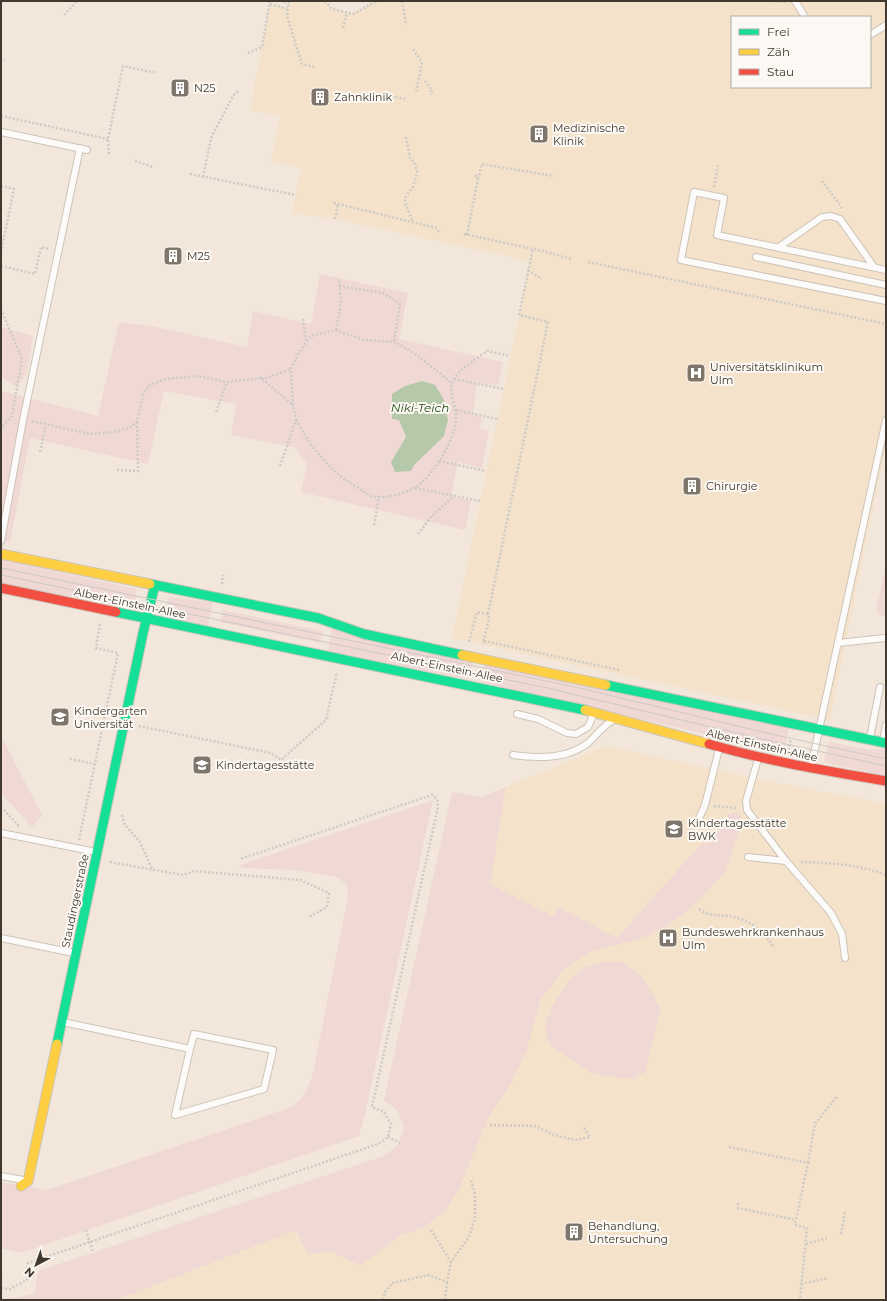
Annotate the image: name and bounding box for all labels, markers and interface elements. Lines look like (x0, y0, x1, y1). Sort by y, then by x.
legend (731, 16, 871, 88)
text: Frei (767, 24, 790, 39)
text: Zäh (767, 44, 790, 59)
text: Stau (767, 64, 794, 79)
building icon: N25 (169, 77, 191, 99)
place label: N25 (194, 81, 215, 95)
building icon: Zahnklinik (309, 86, 331, 108)
place label: Zahnklinik (334, 90, 392, 104)
place label: Medizinische Klinik (553, 121, 625, 148)
building icon: Medizinische Klinik (528, 123, 550, 145)
building icon: M25 (162, 245, 184, 267)
place label: M25 (187, 249, 210, 263)
place label: Universitätsklinikum Ulm (710, 360, 823, 387)
hospital icon: Universitätsklinikum Ulm (685, 362, 707, 384)
water label: Niki-Teich (391, 400, 449, 415)
building icon: Chirurgie (681, 475, 703, 497)
place label: Chirurgie (706, 479, 758, 493)
street label: Albert-Einstein-Allee (73, 584, 187, 622)
street label: Albert-Einstein-Allee (390, 648, 504, 686)
place label: Kindergarten Universität (74, 704, 148, 731)
school or university icon: Kindergarten Universität (49, 706, 71, 728)
street label: Albert-Einstein-Allee (705, 725, 819, 765)
school or university icon: Kindertagesstätte (191, 754, 213, 776)
place label: Kindertagesstätte (216, 758, 315, 772)
place label: Kindertagesstätte BWK (688, 816, 787, 843)
school or university icon: Kindertagesstätte BWK (663, 818, 685, 840)
street label: Staudingerstraße (58, 852, 92, 949)
place label: Bundeswehrkrankenhaus Ulm (682, 925, 825, 952)
hospital icon: Bundeswehrkrankenhaus Ulm (657, 927, 679, 949)
place label: Behandlung, Untersuchung (588, 1219, 668, 1246)
building icon: Behandlung, Untersuchung (563, 1221, 585, 1243)
north arrow (16, 1245, 56, 1285)
text: N (21, 1264, 37, 1281)

